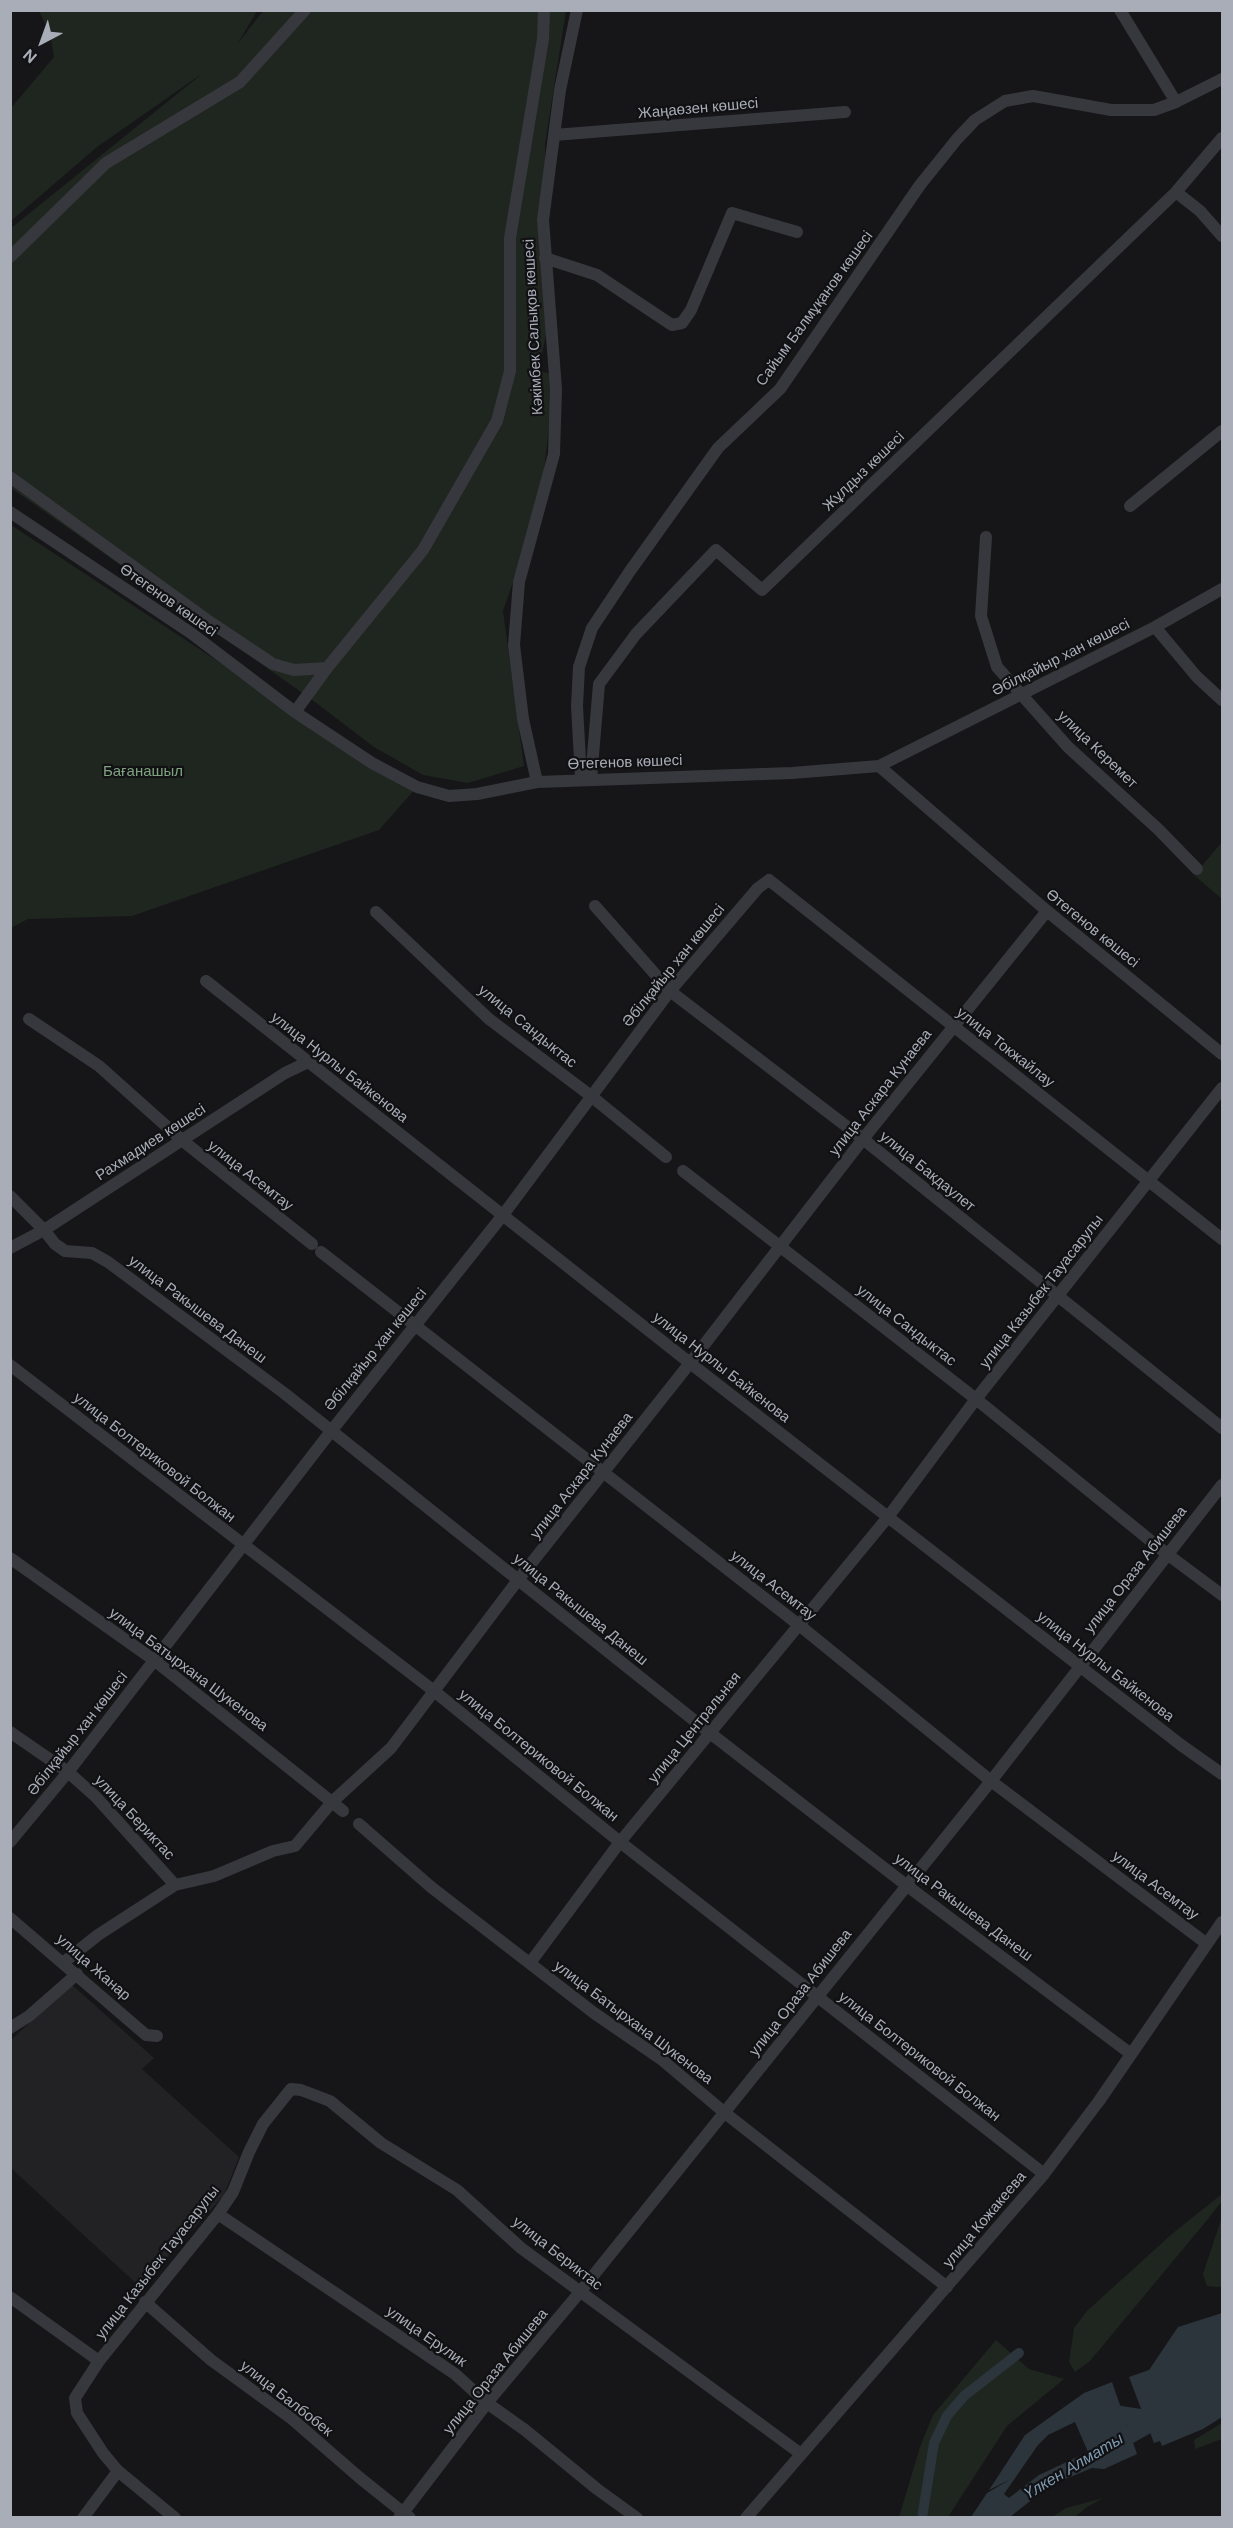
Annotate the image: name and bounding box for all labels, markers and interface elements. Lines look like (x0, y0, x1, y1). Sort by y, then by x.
north arrow (12, 12, 72, 72)
text: N (19, 44, 41, 68)
street label: Жаңаөзен көшесі (637, 95, 759, 123)
street label: Сайым Балмұқанов көшесі (753, 228, 877, 390)
street label: Кәкімбек Салықов көшесі (520, 239, 548, 415)
street label: Жұлдыз көшесі (819, 428, 909, 516)
street label: Өтегенов көшесі (116, 561, 220, 641)
street label: Әбілқайыр хан көшесі (989, 615, 1133, 701)
street label: улица Керемет (1053, 707, 1141, 793)
street label: Өтегенов көшесі (567, 752, 683, 774)
park label: Бағанашыл (103, 763, 183, 781)
street label: Өтегенов көшесі (1042, 886, 1142, 972)
street label: Әбілқайыр хан көшесі (619, 901, 729, 1031)
street label: улица Сандыктас (474, 982, 580, 1072)
street label: улица Токжайлау (952, 1004, 1058, 1092)
street label: улица Нурлы Байкенова (267, 1009, 411, 1127)
street label: улица Аскара Кунаева (826, 1026, 936, 1160)
street label: Рахмадиев көшесі (93, 1101, 209, 1185)
street label: улица Бакдаулет (876, 1128, 978, 1216)
street label: улица Асемтау (204, 1137, 296, 1215)
street label: улица Казыбек Тауасарулы (976, 1212, 1108, 1372)
street label: улица Ракышева Данеш (124, 1252, 270, 1368)
street label: улица Сандыктас (853, 1281, 959, 1371)
street label: Әбілқайыр хан көшесі (321, 1285, 431, 1415)
street label: улица Нурлы Байкенова (649, 1309, 793, 1427)
street label: улица Болтериковой Болжан (69, 1389, 239, 1527)
street label: улица Аскара Кунаева (527, 1409, 637, 1543)
street label: улица Ораза Абишева (1081, 1503, 1191, 1637)
street label: улица Асемтау (727, 1547, 819, 1625)
street label: улица Ракышева Данеш (509, 1550, 651, 1670)
street label: улица Батырхана Шукенова (105, 1604, 271, 1736)
street label: улица Нурлы Байкенова (1033, 1608, 1177, 1726)
street label: Әбілқайыр хан көшесі (24, 1668, 132, 1800)
street label: улица Центральная (645, 1669, 745, 1787)
street label: улица Болтериковой Болжан (454, 1686, 622, 1826)
street label: улица Бериктас (90, 1772, 178, 1864)
street label: улица Асемтау (1108, 1848, 1202, 1924)
street label: улица Ракышева Данеш (890, 1850, 1036, 1966)
street label: улица Ораза Абишева (746, 1926, 856, 2060)
street label: улица Жанар (52, 1931, 134, 2005)
street label: улица Батырхана Шукенова (550, 1957, 716, 2089)
street label: улица Болтериковой Болжан (834, 1988, 1004, 2126)
street label: улица Кожакеева (940, 2168, 1030, 2272)
street label: улица Казыбек Тауасарулы (92, 2183, 224, 2343)
street label: улица Бериктас (508, 2213, 606, 2295)
street label: улица Ерулик (382, 2303, 470, 2371)
street label: улица Ораза Абишева (440, 2306, 552, 2438)
street label: улица Балбобек (236, 2357, 336, 2441)
water label: Үлкен Алматы (1021, 2430, 1127, 2504)

